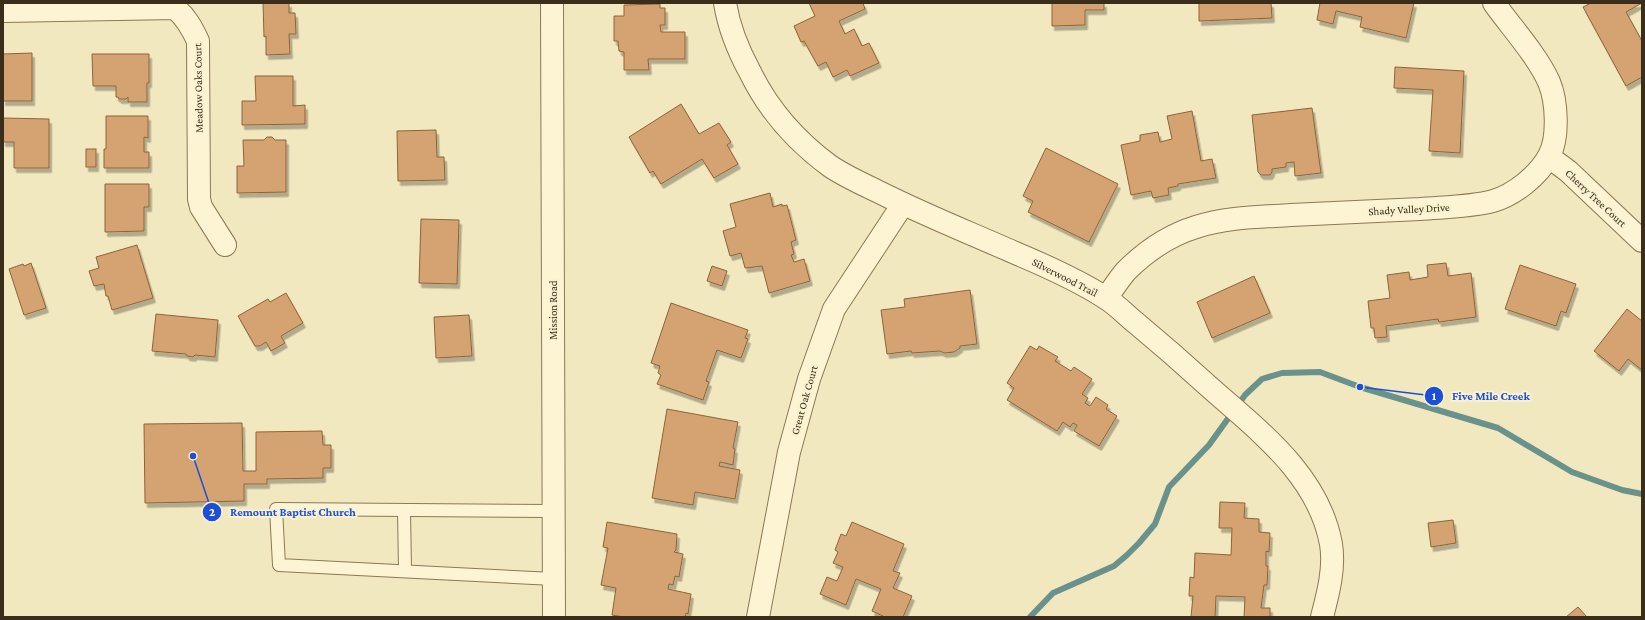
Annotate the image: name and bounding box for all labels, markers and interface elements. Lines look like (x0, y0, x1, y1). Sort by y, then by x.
street label: Meadow Oaks Court (191, 43, 205, 133)
street label: Cherry Tree Court (1562, 167, 1629, 230)
street label: Shady Valley Drive (1368, 201, 1450, 218)
street label: Silverwood Trail (1030, 255, 1100, 299)
street label: Mission Road (547, 280, 559, 340)
street label: Great Oak Court (788, 364, 820, 436)
callout: Five Mile Creek (1424, 384, 1538, 408)
text: 1 (1432, 389, 1437, 403)
text: Five Mile Creek (1452, 389, 1530, 403)
callout: Remount Baptist Church (202, 500, 364, 524)
text: 2 (209, 505, 215, 519)
text: Remount Baptist Church (230, 505, 356, 519)

